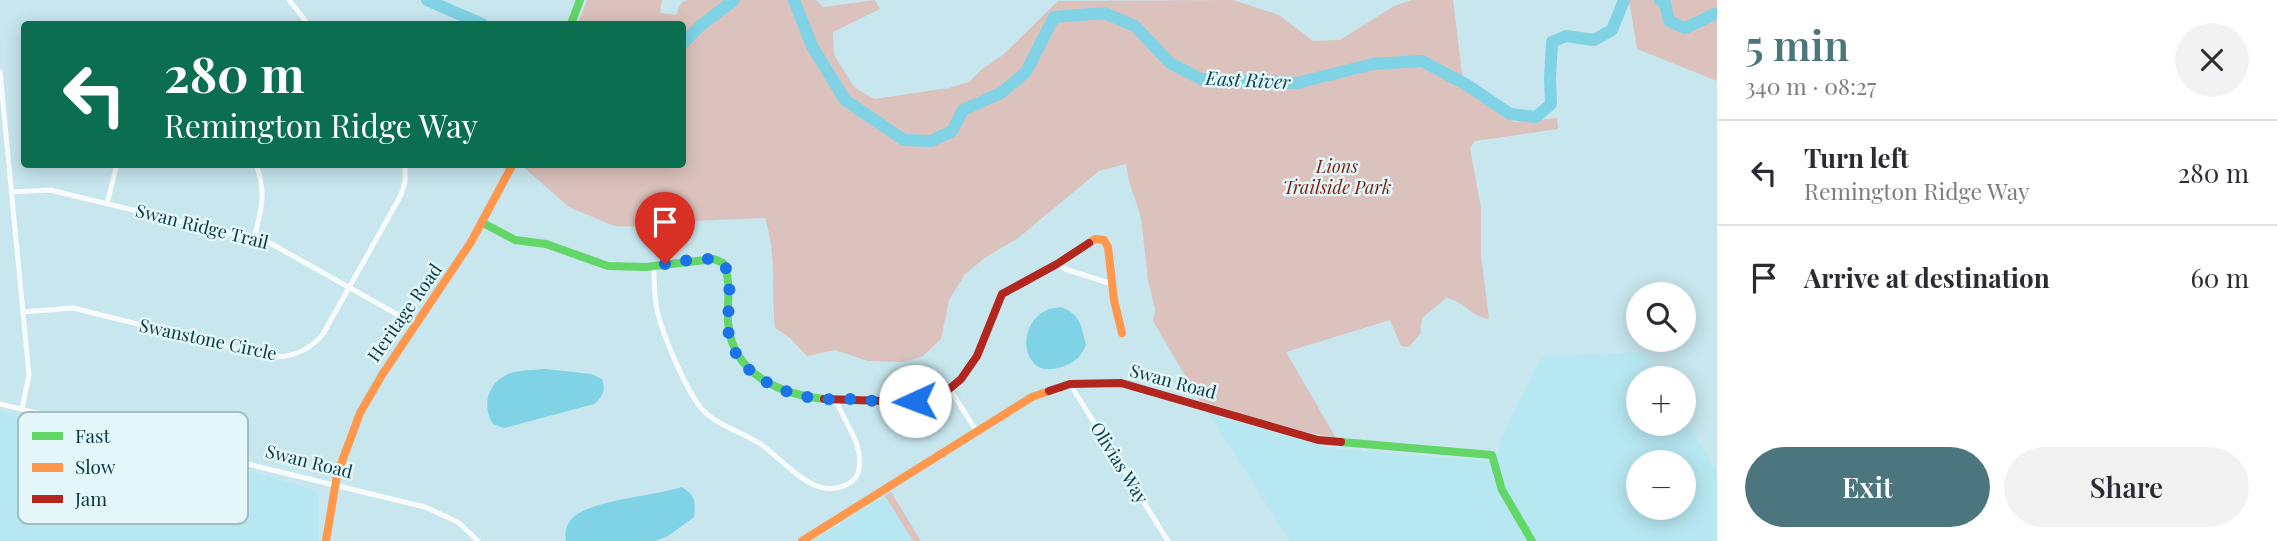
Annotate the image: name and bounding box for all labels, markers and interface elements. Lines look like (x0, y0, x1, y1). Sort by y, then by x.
text: 5 min (1745, 16, 1849, 72)
button: close (2175, 23, 2249, 97)
text: 280 m (164, 40, 304, 105)
icon: left (49, 49, 140, 140)
water label: East River (1204, 64, 1292, 94)
text: 340 m · 08:27 (1745, 70, 1876, 101)
text: Remington Ridge Way (164, 103, 478, 146)
text: Turn left (1804, 140, 1909, 175)
park label: Lions Trailside Park (1283, 154, 1391, 199)
icon: left (1745, 154, 1783, 192)
text: 280 m (2178, 155, 2249, 190)
text: Remington Ridge Way (1804, 175, 2030, 206)
pin (635, 192, 695, 264)
street label: Swan Ridge Trail (133, 198, 271, 254)
icon: arrive (646, 203, 684, 241)
street label: Heritage Road (361, 258, 447, 366)
icon: arrive (1745, 259, 1783, 297)
text: Arrive at destination (1804, 260, 2050, 295)
text: 60 m (2190, 260, 2249, 295)
map controls (1626, 282, 1696, 520)
button: search (1626, 282, 1696, 352)
street label: Swanstone Circle (137, 313, 279, 365)
street label: Swan Road (1127, 358, 1220, 404)
position arrow (878, 364, 952, 438)
button: + (1626, 366, 1696, 436)
legend (18, 412, 248, 524)
street label: Olivias Way (1085, 417, 1154, 508)
text: Fast (75, 422, 111, 448)
street label: Swan Road (263, 439, 356, 484)
button: Exit (1745, 447, 1990, 527)
button: Share (2004, 447, 2249, 527)
button: − (1626, 450, 1696, 520)
text: Slow (75, 453, 116, 479)
text: Jam (74, 485, 107, 511)

